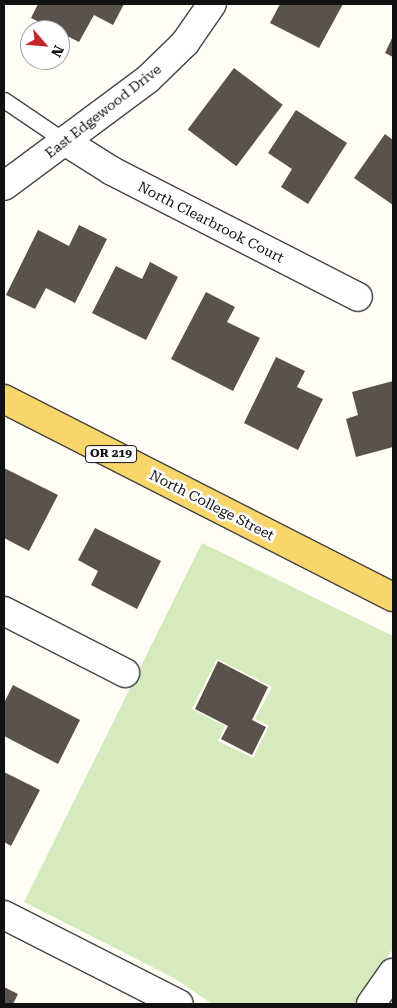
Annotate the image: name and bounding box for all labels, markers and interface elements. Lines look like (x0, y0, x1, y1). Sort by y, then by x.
north arrow (20, 20, 70, 70)
text: N (48, 43, 67, 60)
street label: East Edgewood Drive (42, 60, 164, 162)
street label: North Clearbrook Court (135, 178, 287, 266)
road number: OR 219 (85, 444, 137, 464)
street label: North College Street (147, 466, 277, 544)

